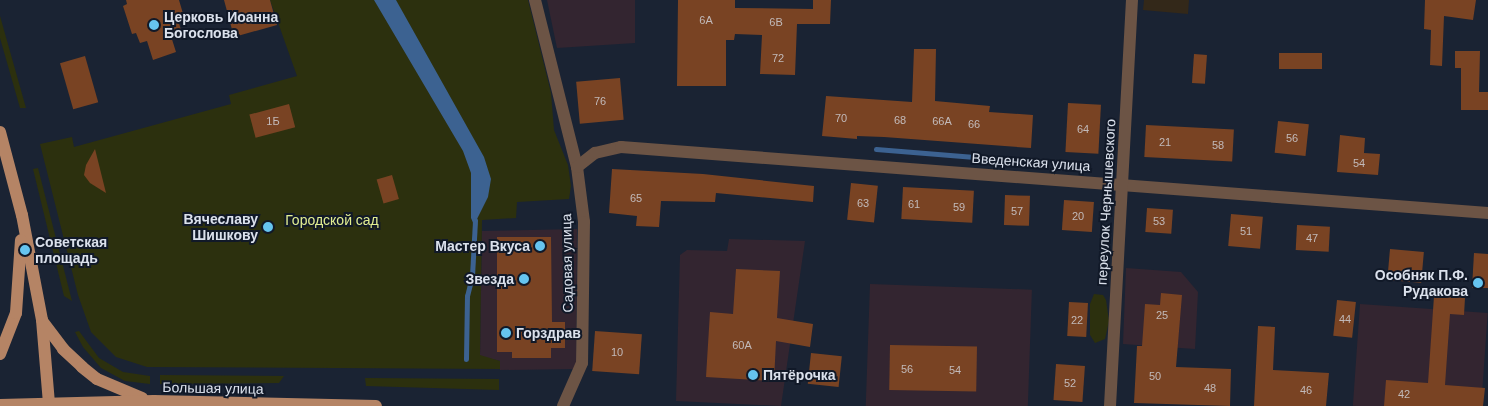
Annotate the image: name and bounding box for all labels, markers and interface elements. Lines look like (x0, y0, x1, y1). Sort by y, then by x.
place label: Церковь Иоанна Богослова (164, 9, 278, 41)
house number: 6А (699, 13, 713, 27)
house number: 6В (769, 15, 783, 29)
marker: Церковь Иоанна Богослова (148, 19, 160, 31)
house number: 72 (772, 51, 784, 65)
house number: 76 (594, 94, 606, 108)
house number: 70 (835, 111, 847, 125)
house number: 68 (894, 113, 906, 127)
house number: 1Б (266, 114, 280, 128)
house number: 66А (932, 114, 952, 128)
house number: 66 (968, 117, 980, 131)
street label: переулок Чернышевского (1093, 119, 1119, 285)
house number: 64 (1077, 122, 1089, 136)
house number: 56 (1286, 131, 1298, 145)
house number: 21 (1159, 135, 1171, 149)
house number: 58 (1212, 138, 1224, 152)
street label: Введенская улица (971, 149, 1091, 175)
house number: 54 (1353, 156, 1365, 170)
house number: 65 (630, 191, 642, 205)
house number: 63 (857, 196, 869, 210)
house number: 61 (908, 197, 920, 211)
house number: 59 (953, 200, 965, 214)
house number: 57 (1011, 204, 1023, 218)
house number: 20 (1072, 209, 1084, 223)
place label: Вячеславу Шишкову (183, 211, 258, 243)
park label: Городской сад (285, 212, 379, 228)
street label: Садовая улица (558, 213, 576, 313)
house number: 53 (1153, 214, 1165, 228)
marker: Вячеславу Шишкову (262, 221, 274, 233)
house number: 51 (1240, 224, 1252, 238)
house number: 47 (1306, 231, 1318, 245)
place label: Советская площадь (35, 234, 107, 266)
place label: Мастер Вкуса (435, 238, 530, 254)
marker: Мастер Вкуса (534, 240, 546, 252)
marker: Советская площадь (19, 244, 31, 256)
place label: Особняк П.Ф. Рудакова (1375, 267, 1468, 300)
place label: Звезда (465, 271, 514, 287)
marker: Звезда (518, 273, 530, 285)
marker: Особняк П.Ф. Рудакова (1472, 277, 1484, 289)
house number: 25 (1156, 308, 1168, 322)
house number: 44 (1339, 312, 1351, 326)
house number: 22 (1071, 313, 1083, 327)
place label: Горздрав (516, 325, 581, 341)
marker: Горздрав (500, 327, 512, 339)
house number: 60А (732, 338, 752, 352)
house number: 10 (611, 345, 623, 359)
house number: 56 (901, 362, 913, 376)
house number: 54 (949, 363, 961, 377)
place label: Пятёрочка (763, 367, 836, 383)
marker: Пятёрочка (747, 369, 759, 381)
house number: 50 (1149, 369, 1161, 383)
house number: 52 (1064, 376, 1076, 390)
street label: Большая улица (162, 379, 264, 397)
house number: 48 (1204, 381, 1216, 395)
house number: 46 (1300, 383, 1312, 397)
house number: 42 (1398, 387, 1410, 401)

